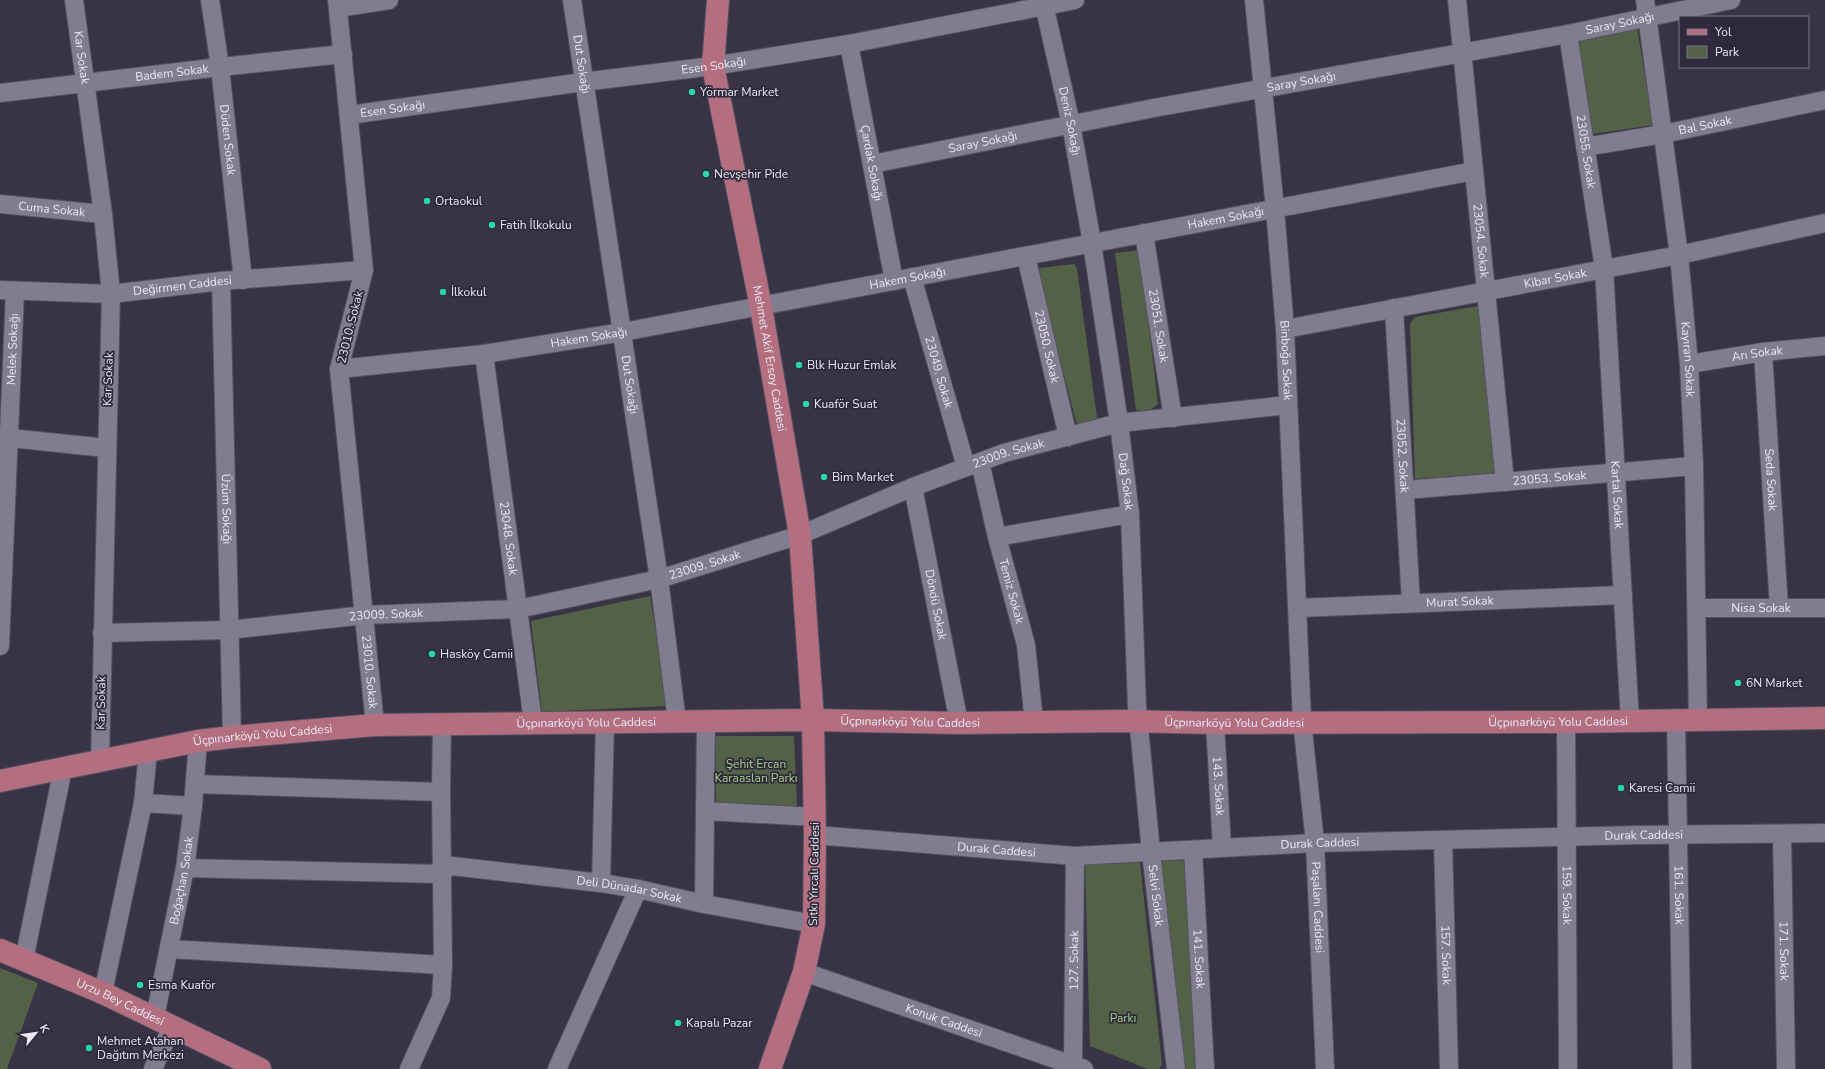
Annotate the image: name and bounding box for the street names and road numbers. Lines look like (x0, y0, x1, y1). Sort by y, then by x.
street label: Saray Sokağı (1584, 8, 1656, 38)
street label: Kar Sokak (70, 30, 93, 86)
street label: Dut Sokağı (569, 34, 594, 95)
street label: Esen Sokağı (680, 53, 747, 78)
street label: Badem Sokak (134, 60, 210, 85)
street label: Saray Sokağı (1265, 68, 1337, 96)
street label: Deniz Sokağı (1055, 85, 1084, 157)
street label: Esen Sokağı (359, 96, 426, 121)
street label: Düden Sokak (216, 103, 240, 177)
street label: Bal Sokak (1677, 112, 1734, 139)
street label: 23055. Sokak (1573, 114, 1600, 191)
street label: Çardak Sokağı (857, 123, 887, 202)
street label: Saray Sokağı (947, 127, 1019, 157)
street label: Cuma Sokak (18, 198, 87, 220)
street label: Hakem Sokağı (1186, 203, 1265, 233)
street label: 23054. Sokak (1469, 203, 1493, 280)
street label: Hakem Sokağı (868, 263, 947, 293)
street label: Kibar Sokak (1523, 264, 1589, 292)
street label: Değirmen Caddesi (132, 272, 232, 299)
street label: Mehmet Akif Ersoy Caddesi (749, 284, 790, 433)
street label: 23010. Sokak (333, 288, 367, 365)
street label: 23051. Sokak (1145, 288, 1172, 365)
street label: 23050. Sokak (1031, 309, 1063, 386)
street label: Melek Sokağı (3, 313, 22, 386)
street label: Binboğa Sokak (1276, 320, 1296, 402)
street label: Kayıran Sokak (1677, 321, 1699, 399)
street label: Hakem Sokağı (549, 323, 629, 351)
street label: 23049. Sokak (921, 334, 957, 411)
street label: Arı Sokak (1730, 342, 1784, 365)
street label: Kar Sokak (99, 351, 117, 406)
street label: Dut Sokağı (617, 354, 642, 415)
street label: 23052. Sokak (1392, 418, 1413, 494)
street label: 23009. Sokak (970, 435, 1047, 472)
street label: Seda Sokak (1761, 448, 1781, 513)
street label: Dağ Sokak (1115, 452, 1138, 512)
street label: Kartal Sokak (1607, 460, 1627, 530)
street label: 23053. Sokak (1512, 467, 1588, 489)
street label: Üzüm Sokağı (218, 473, 235, 544)
street label: 23048. Sokak (496, 501, 522, 577)
street label: 23009. Sokak (667, 546, 743, 583)
street label: Temiz Sokak (995, 557, 1028, 626)
street label: Döndü Sokak (921, 568, 951, 642)
street label: Murat Sokak (1426, 592, 1495, 611)
street label: Nisa Sokak (1731, 600, 1792, 616)
street label: 23009. Sokak (348, 605, 425, 625)
street label: 23010. Sokak (358, 634, 381, 711)
street label: Kar Sokak (93, 675, 109, 730)
street label: Üçpınarköyü Yolu Caddesi (840, 713, 980, 731)
street label: Üçpınarköyü Yolu Caddesi (1488, 713, 1628, 730)
street label: Üçpınarköyü Yolu Caddesi (516, 714, 656, 731)
street label: Üçpınarköyü Yolu Caddesi (1164, 714, 1304, 731)
street label: Üçpınarköyü Yolu Caddesi (192, 721, 333, 750)
street label: 143. Sokak (1209, 756, 1228, 817)
street label: Sıtkı Yırcalı Caddesi (805, 822, 823, 926)
street label: Durak Caddesi (1604, 827, 1683, 844)
street label: Durak Caddesi (1280, 834, 1359, 853)
street label: Boğaçhan Sokak (166, 835, 197, 926)
street label: Durak Caddesi (957, 839, 1036, 861)
street label: Paşalanı Caddesi (1308, 861, 1328, 954)
street label: Selvi Sokak (1145, 864, 1168, 928)
street label: 159. Sokak (1559, 865, 1575, 926)
street label: 161. Sokak (1670, 865, 1688, 926)
street label: Deli Dünadar Sokak (576, 872, 685, 907)
street label: 171. Sokak (1775, 921, 1793, 982)
street label: 157. Sokak (1437, 925, 1455, 986)
street label: 127. Sokak (1066, 929, 1082, 990)
street label: 141. Sokak (1189, 929, 1209, 990)
street label: Urzu Bey Caddesi (74, 975, 167, 1029)
street label: Konuk Caddesi (903, 1000, 984, 1041)

